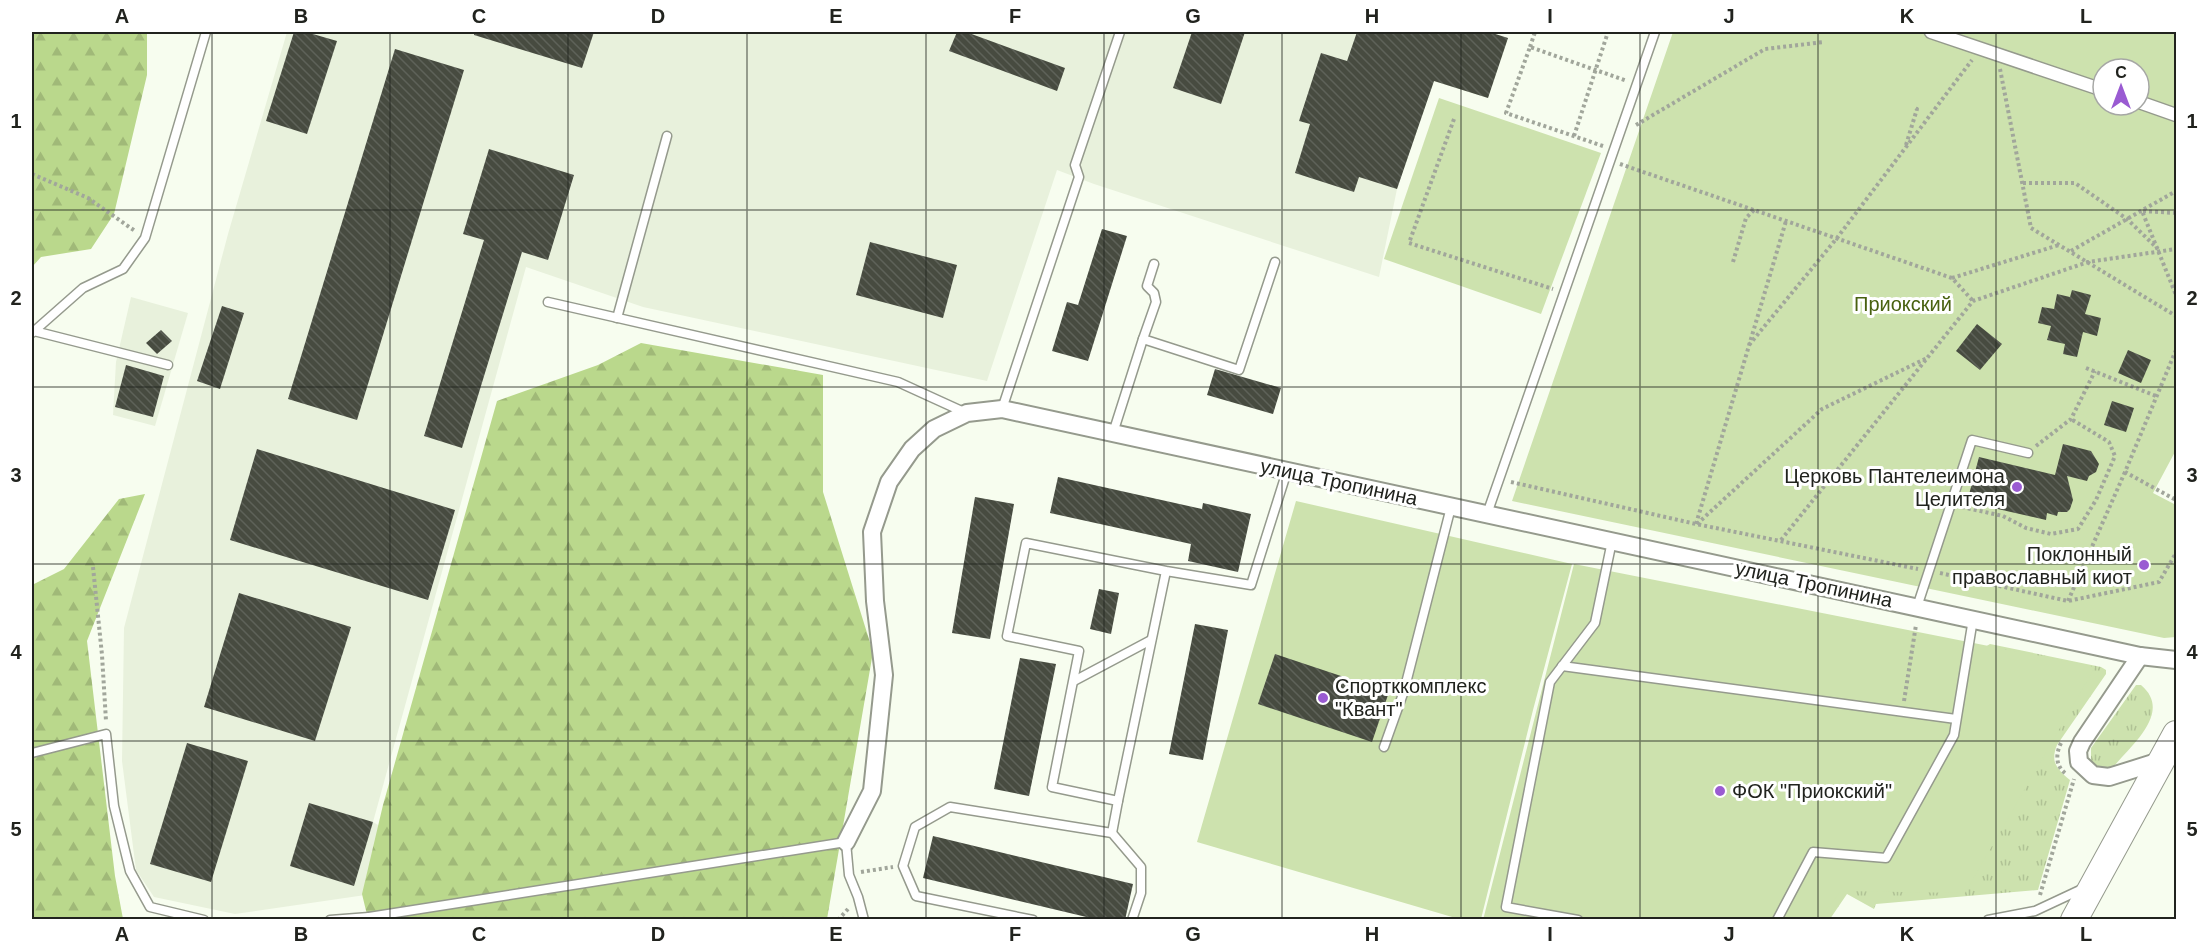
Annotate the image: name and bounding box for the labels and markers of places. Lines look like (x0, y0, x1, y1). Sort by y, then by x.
place label: Церковь Пантелеимона Целителя (1784, 465, 2006, 510)
marker: Церковь Пантелеимона Целителя (2010, 480, 2024, 494)
place label: Поклонный православный киот (1952, 543, 2132, 588)
marker: Поклонный православный киот (2137, 558, 2151, 572)
place label: Спортккомплекс "Квант" (1335, 675, 1486, 720)
marker: Спортккомплекс "Квант" (1316, 691, 1330, 705)
place label: ФОК "Приокский" (1732, 780, 1892, 802)
marker: ФОК "Приокский" (1713, 784, 1727, 798)

